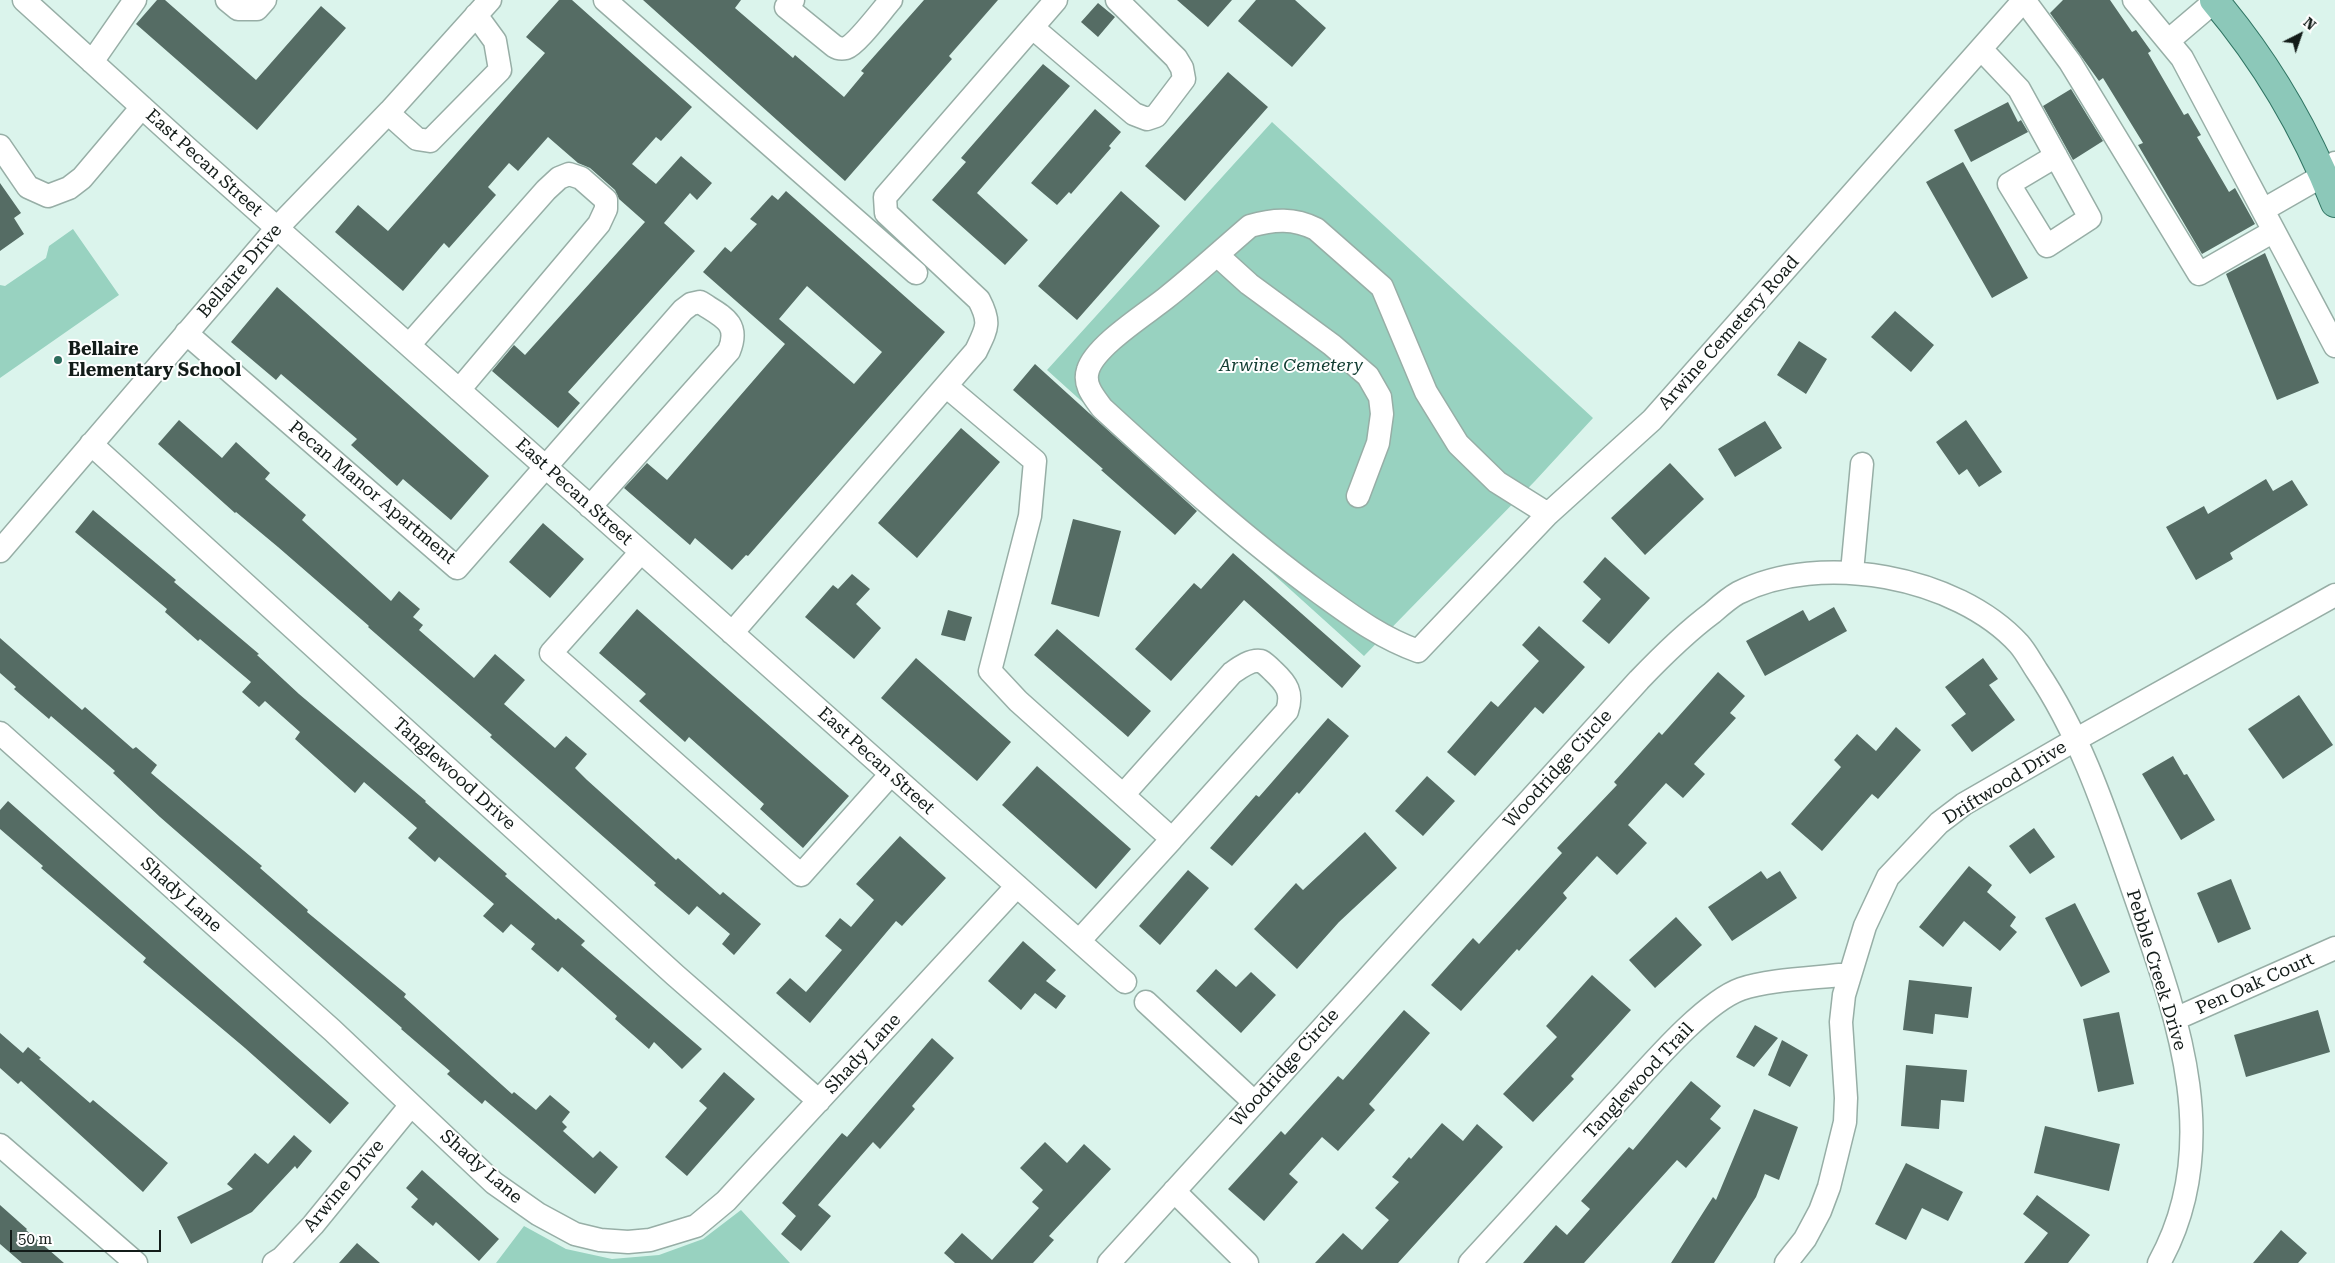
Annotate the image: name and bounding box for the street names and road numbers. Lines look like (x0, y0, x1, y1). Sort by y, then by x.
street label: East Pecan Street (141, 105, 267, 221)
street label: Bellaire Drive (193, 220, 287, 322)
street label: Arwine Cemetery Road (1654, 252, 1804, 414)
street label: Pecan Manor Apartment (284, 417, 460, 569)
street label: East Pecan Street (511, 434, 637, 550)
street label: East Pecan Street (813, 703, 939, 819)
street label: Woodridge Circle (1499, 705, 1617, 833)
street label: Tanglewood Drive (388, 713, 520, 835)
street label: Driftwood Drive (1939, 736, 2071, 830)
street label: Shady Lane (136, 853, 226, 937)
street label: Pebble Creek Drive (2121, 887, 2191, 1053)
street label: Pen Oak Court (2193, 948, 2317, 1020)
street label: Woodridge Circle (1226, 1004, 1344, 1132)
street label: Shady Lane (820, 1009, 906, 1099)
street label: Tanglewood Trail (1580, 1019, 1698, 1143)
street label: Shady Lane (436, 1125, 526, 1209)
street label: Arwine Drive (299, 1135, 389, 1237)

